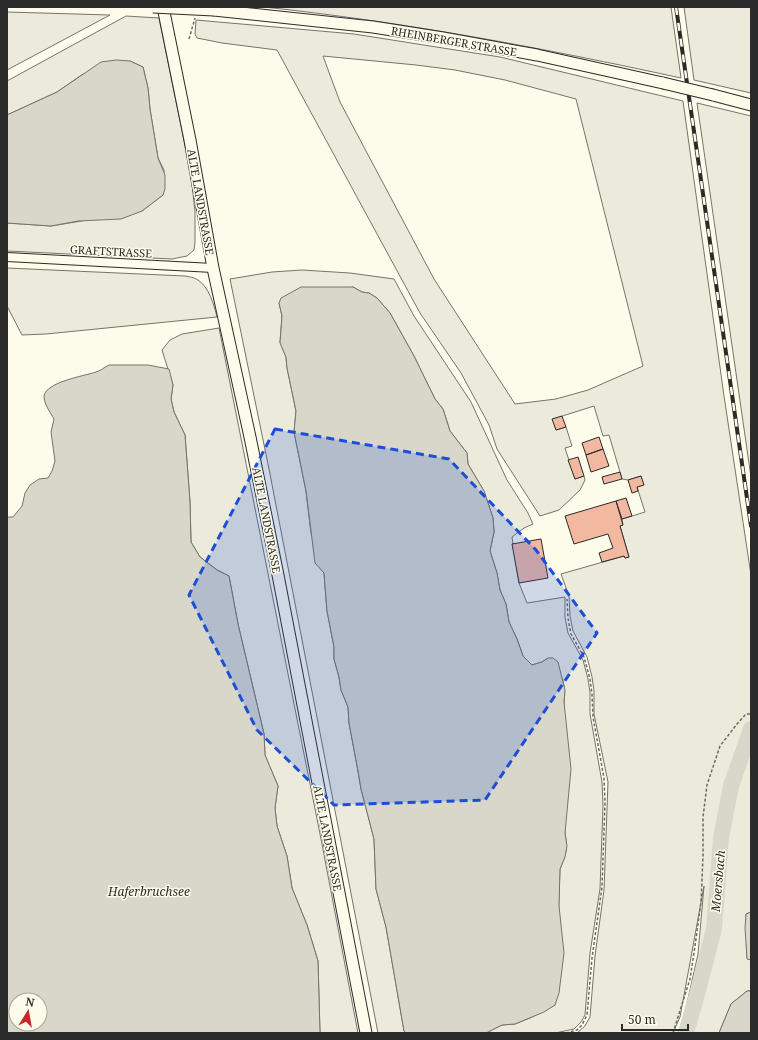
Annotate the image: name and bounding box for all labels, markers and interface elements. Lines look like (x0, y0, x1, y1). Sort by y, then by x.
street label: RHEINBERGER STRASSE (390, 23, 518, 59)
street label: ALTE LANDSTRASSE (184, 148, 218, 256)
street label: GRAFTSTRASSE (69, 241, 153, 261)
street label: ALTE LANDSTRASSE (249, 466, 285, 574)
street label: ALTE LANDSTRASSE (310, 784, 346, 892)
water label: Moersbach (707, 849, 729, 914)
water label: Haferbruchsee (107, 883, 190, 900)
north arrow (8, 992, 48, 1032)
text: N (24, 994, 36, 1010)
scale bar (622, 1006, 688, 1032)
text: 50 m (628, 1011, 656, 1028)

